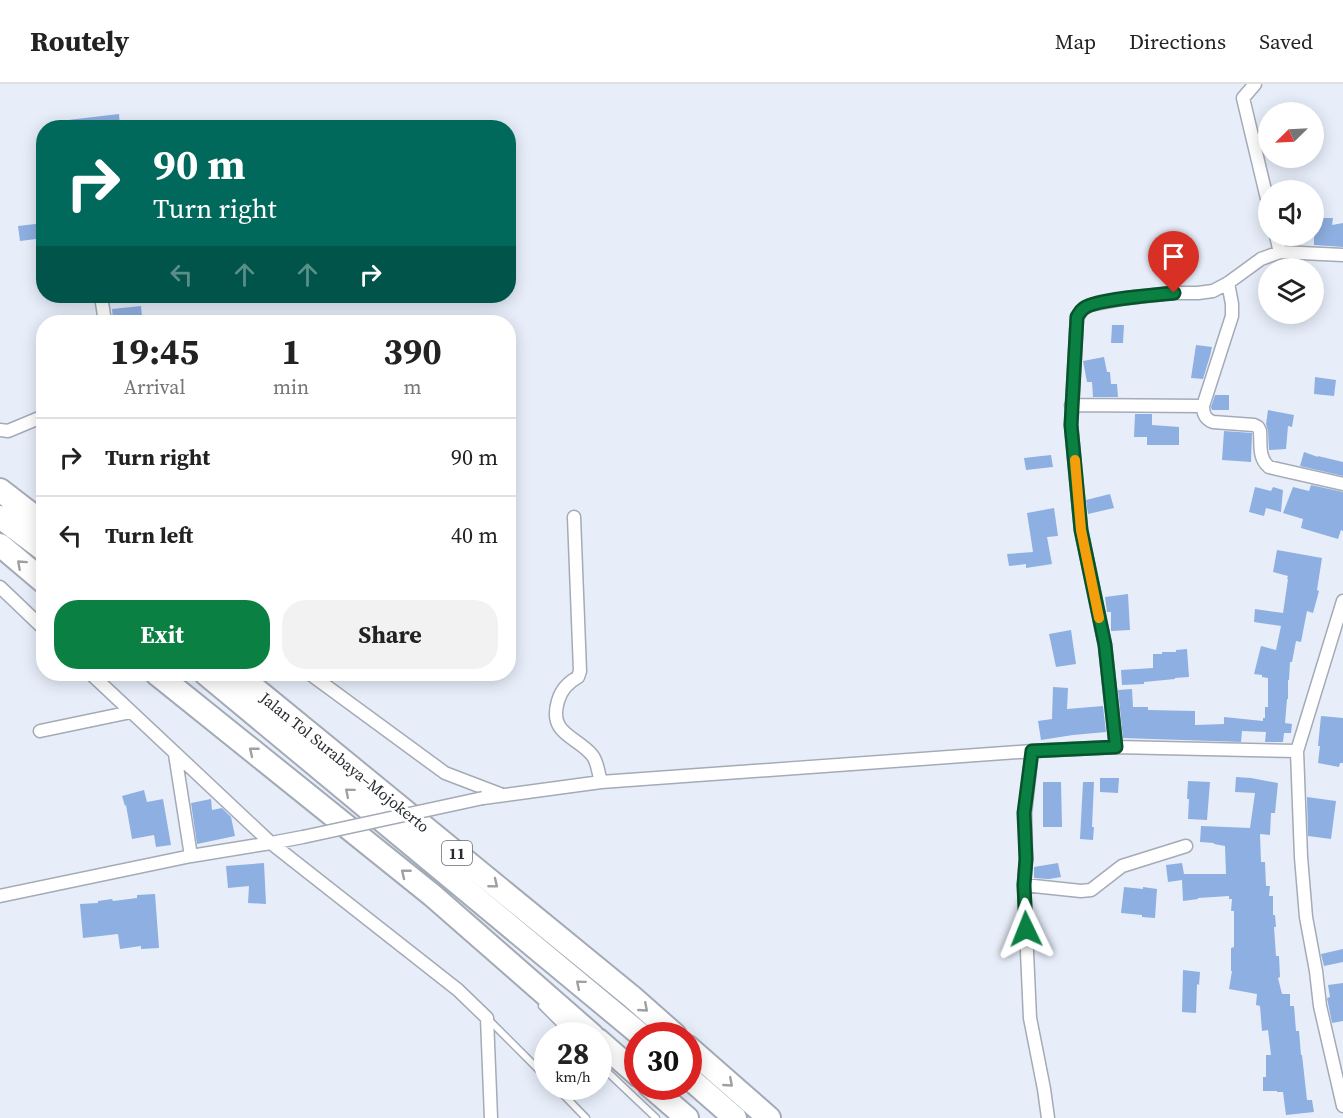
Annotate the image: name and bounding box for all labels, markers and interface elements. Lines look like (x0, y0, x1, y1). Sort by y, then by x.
text: Routely (30, 22, 129, 60)
text: Map (1055, 27, 1096, 56)
text: Directions (1129, 27, 1226, 56)
text: Saved (1259, 27, 1313, 56)
north arrow (1258, 102, 1324, 168)
map controls (1258, 102, 1324, 324)
text: 90 m (153, 135, 246, 193)
icon: right (54, 144, 132, 222)
button: sound (1258, 180, 1324, 246)
text: Turn right (153, 190, 277, 227)
pin (1148, 231, 1199, 293)
icon: arrive (1157, 240, 1190, 273)
icon: left (165, 258, 198, 291)
icon: ahead (228, 258, 261, 291)
icon: ahead (291, 258, 324, 291)
icon: right (354, 258, 387, 291)
button: layers (1258, 258, 1324, 324)
text: 19:45 (110, 327, 199, 376)
text: 1 (281, 327, 301, 376)
text: 390 (383, 327, 442, 376)
text: Arrival (124, 373, 185, 401)
text: min (273, 373, 309, 401)
text: m (404, 373, 422, 401)
icon: right (54, 441, 87, 474)
text: Turn right (105, 442, 210, 472)
text: 90 m (451, 442, 498, 472)
icon: left (54, 519, 87, 552)
text: Turn left (105, 520, 193, 550)
text: 40 m (451, 520, 498, 550)
one-way arrow (18, 560, 28, 571)
button: Exit (54, 600, 270, 669)
button: Share (282, 600, 498, 669)
street label: Jalan Tol Surabaya–Mojokerto (255, 686, 434, 837)
one-way arrow (249, 747, 260, 758)
one-way arrow (345, 788, 356, 799)
road number: 11 (442, 841, 472, 865)
one-way arrow (401, 869, 412, 880)
one-way arrow (487, 876, 498, 887)
position arrow (994, 897, 1058, 961)
one-way arrow (576, 980, 587, 991)
one-way arrow (637, 1001, 648, 1012)
speed limit sign: 30 (624, 1022, 702, 1100)
text: 28 (557, 1033, 589, 1074)
text: km/h (555, 1066, 591, 1087)
one-way arrow (722, 1076, 732, 1087)

